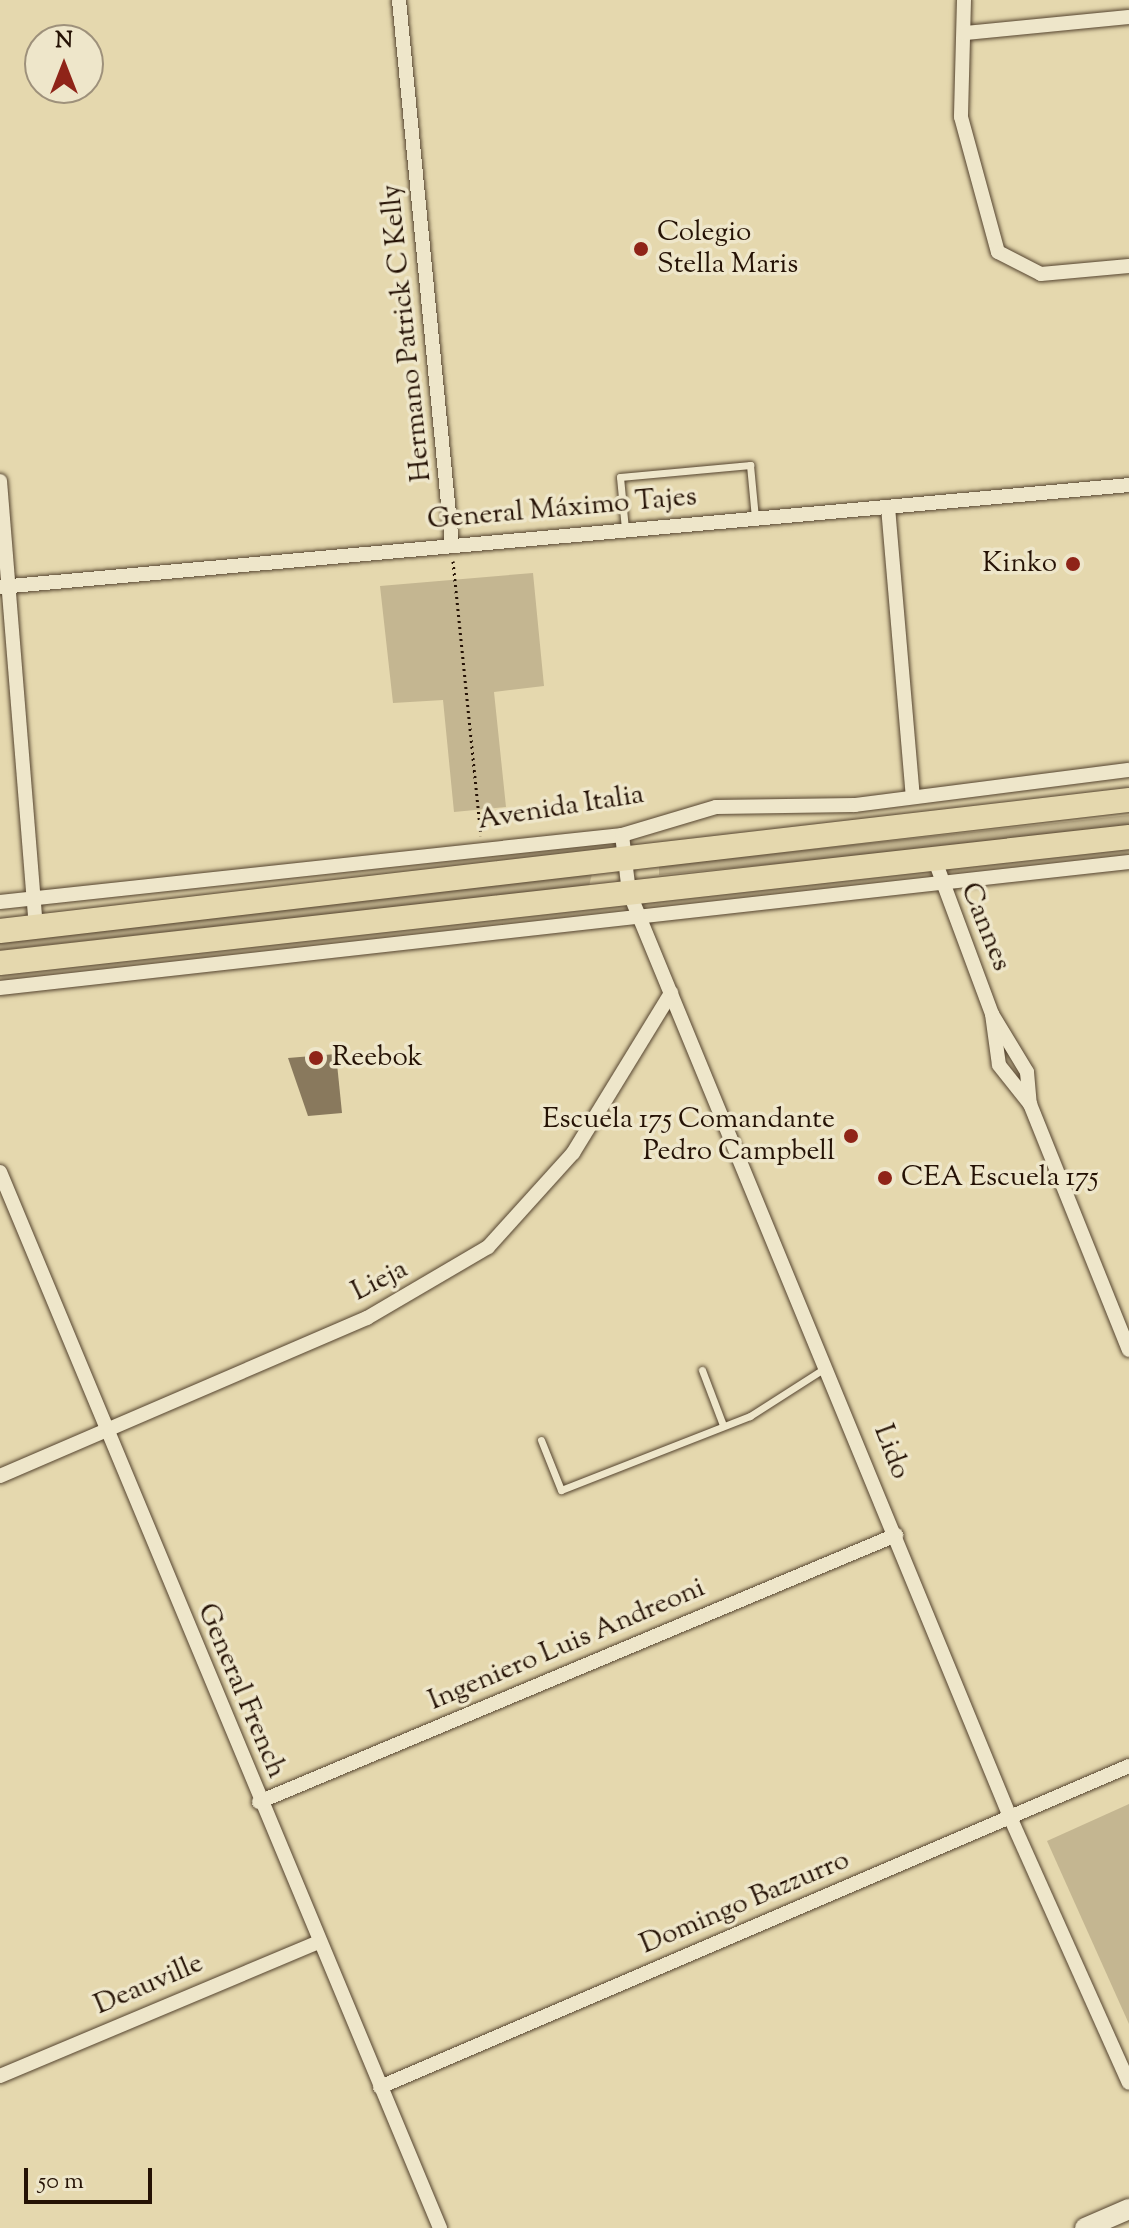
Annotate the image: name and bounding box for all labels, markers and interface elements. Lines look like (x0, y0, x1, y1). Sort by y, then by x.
north arrow (24, 24, 104, 104)
text: N (55, 26, 73, 58)
street label: Hermano Patrick C Kelly (375, 183, 439, 483)
place label: Colegio Stella Maris (657, 216, 798, 282)
marker: Colegio Stella Maris (632, 240, 650, 258)
street label: General Máximo Tajes (426, 480, 698, 538)
place label: Kinko (982, 547, 1057, 581)
marker: Kinko (1064, 555, 1082, 573)
street label: Avenida Italia (476, 778, 646, 838)
street label: Cannes (952, 878, 1018, 976)
place label: Reebok (332, 1041, 423, 1075)
marker: Reebok (307, 1049, 325, 1067)
place label: Escuela 175 Comandante Pedro Campbell (543, 1103, 835, 1169)
marker: Escuela 175 Comandante Pedro Campbell (842, 1127, 860, 1145)
place label: CEA Escuela 175 (901, 1161, 1099, 1195)
marker: CEA Escuela 175 (876, 1169, 894, 1187)
street label: Lieja (346, 1253, 414, 1309)
street label: Lido (865, 1420, 917, 1484)
street label: Ingeniero Luis Andreoni (424, 1572, 710, 1718)
street label: General French (189, 1599, 293, 1783)
street label: Domingo Bazzurro (635, 1844, 855, 1962)
street label: Deauville (90, 1947, 208, 2023)
scale bar (28, 2152, 156, 2202)
text: 50 m (38, 2165, 84, 2199)

